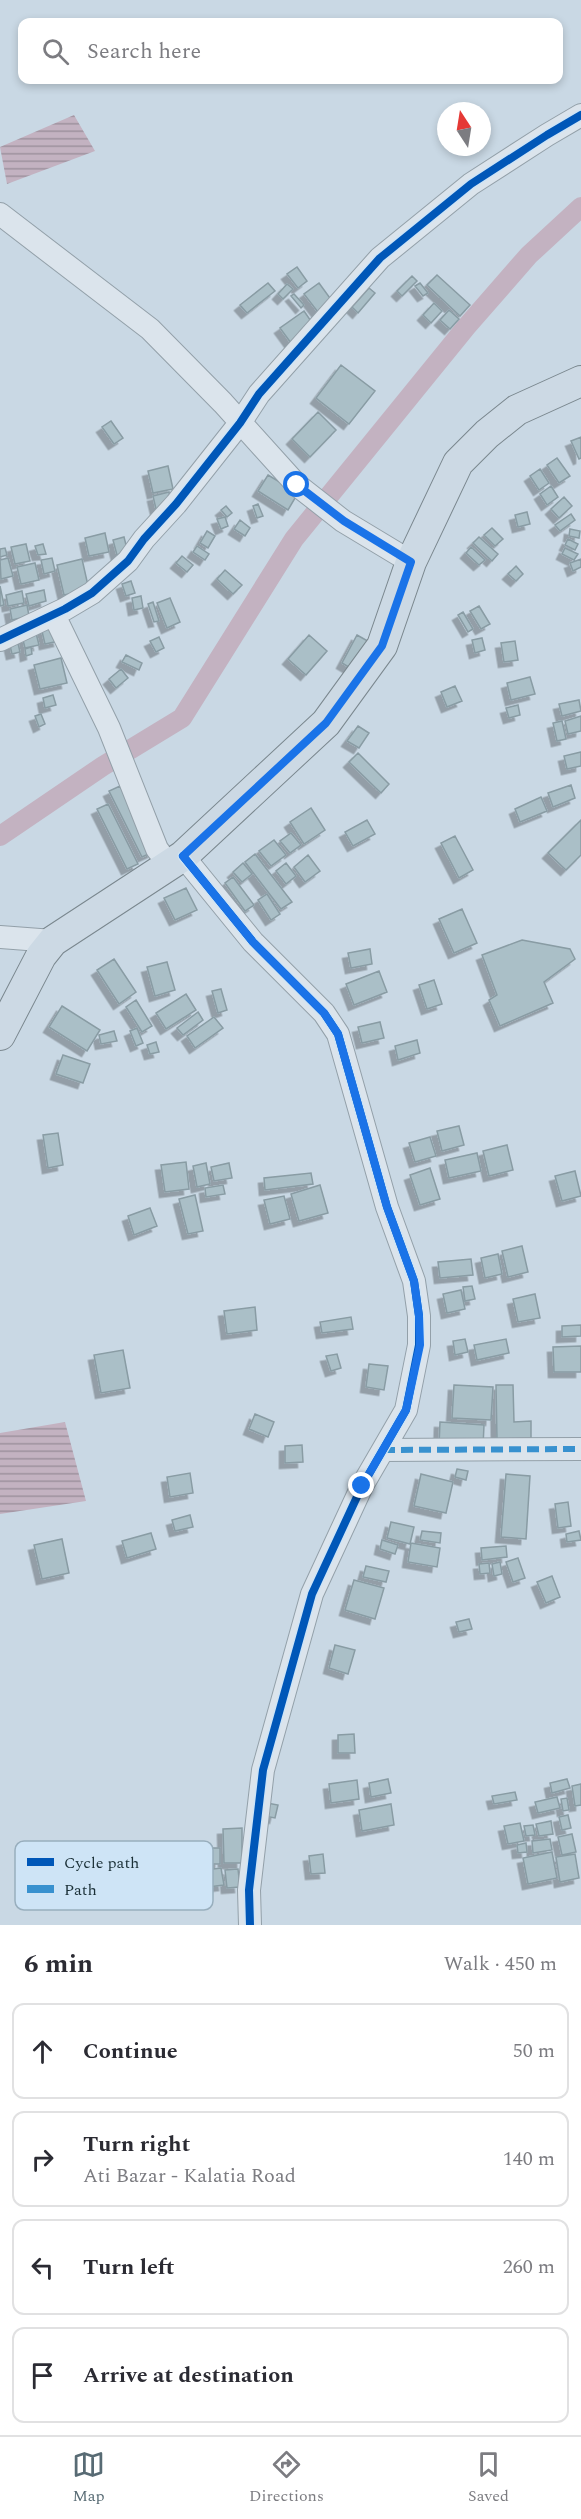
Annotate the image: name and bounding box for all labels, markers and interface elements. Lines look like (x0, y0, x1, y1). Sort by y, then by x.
search box (18, 18, 563, 84)
icon: search (39, 35, 72, 68)
text: Search here (87, 35, 201, 68)
north arrow (437, 102, 491, 156)
route start (283, 471, 309, 497)
route end (348, 1472, 374, 1498)
legend (15, 1841, 213, 1910)
text: Cycle path (64, 1851, 139, 1875)
text: Path (64, 1878, 97, 1902)
text: 6 min (24, 1944, 93, 1984)
text: Walk · 450 m (444, 1949, 557, 1979)
icon: ahead (26, 2035, 59, 2068)
text: Continue (83, 2035, 178, 2068)
text: 50 m (513, 2036, 555, 2066)
text: Turn right (83, 2128, 190, 2161)
icon: right (26, 2143, 59, 2176)
text: 140 m (503, 2144, 555, 2174)
text: Ati Bazar - Kalatia Road (83, 2161, 296, 2191)
icon: left (26, 2251, 59, 2284)
text: Turn left (83, 2251, 175, 2284)
text: 260 m (503, 2252, 555, 2282)
icon: arrive (26, 2359, 59, 2392)
text: Arrive at destination (83, 2359, 294, 2392)
tab: Map (72, 2448, 105, 2508)
tab: Directions (249, 2448, 324, 2508)
tab: Saved (468, 2448, 509, 2508)

